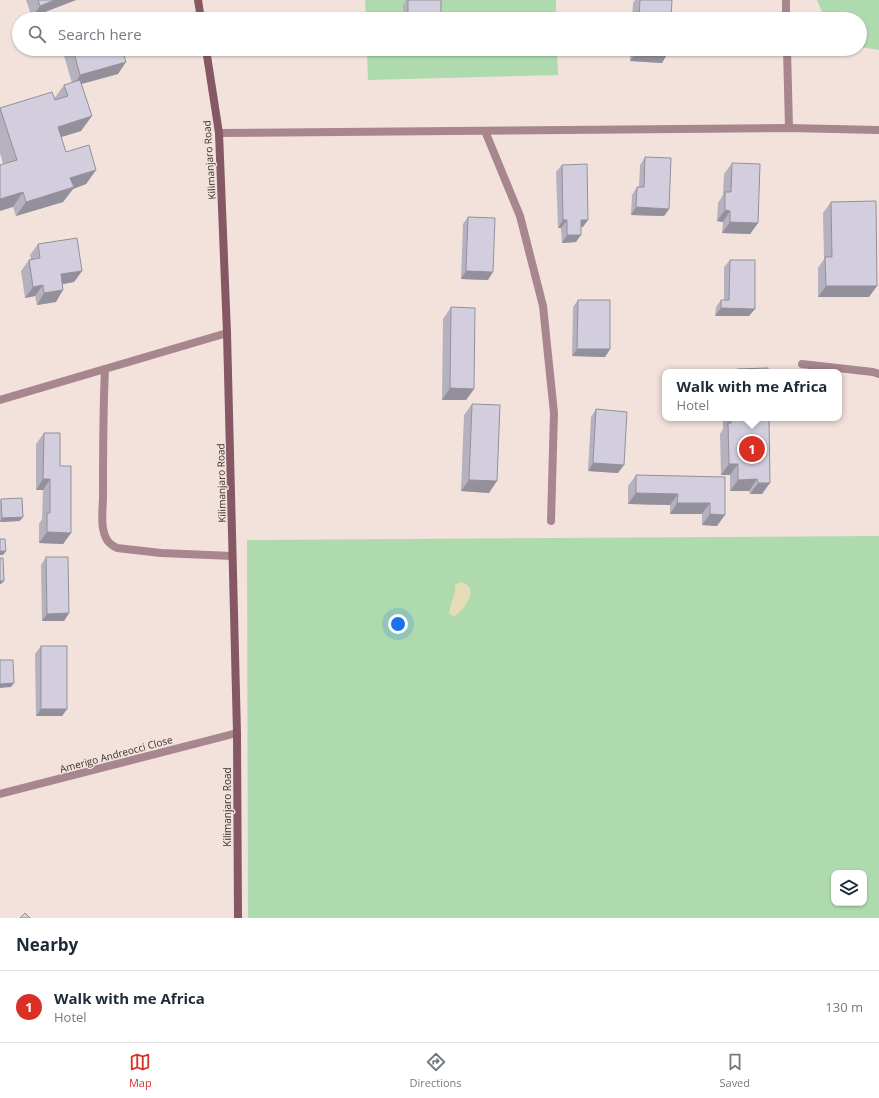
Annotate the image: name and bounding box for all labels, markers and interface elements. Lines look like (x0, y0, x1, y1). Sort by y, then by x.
search box (12, 12, 867, 56)
icon: search (26, 23, 48, 45)
text: Search here (58, 24, 142, 44)
street label: Kilimanjaro Road (199, 120, 219, 200)
popup (662, 369, 842, 421)
text: Walk with me Africa (677, 376, 827, 396)
text: Hotel (677, 396, 709, 414)
pin: 1 (739, 434, 765, 464)
street label: Kilimanjaro Road (213, 443, 229, 523)
your location (388, 614, 408, 634)
street label: Amerigo Andreocci Close (58, 732, 174, 776)
street label: Kilimanjaro Road (220, 767, 234, 847)
map controls (831, 870, 867, 906)
button: layers (831, 870, 867, 906)
text: Nearby (16, 933, 78, 956)
text: Walk with me Africa (54, 988, 205, 1008)
text: 1 (25, 998, 33, 1016)
text: 130 m (825, 998, 863, 1016)
text: Hotel (54, 1008, 87, 1026)
tab: Map (129, 1051, 152, 1090)
tab: Directions (410, 1051, 462, 1090)
tab: Saved (719, 1051, 750, 1090)

